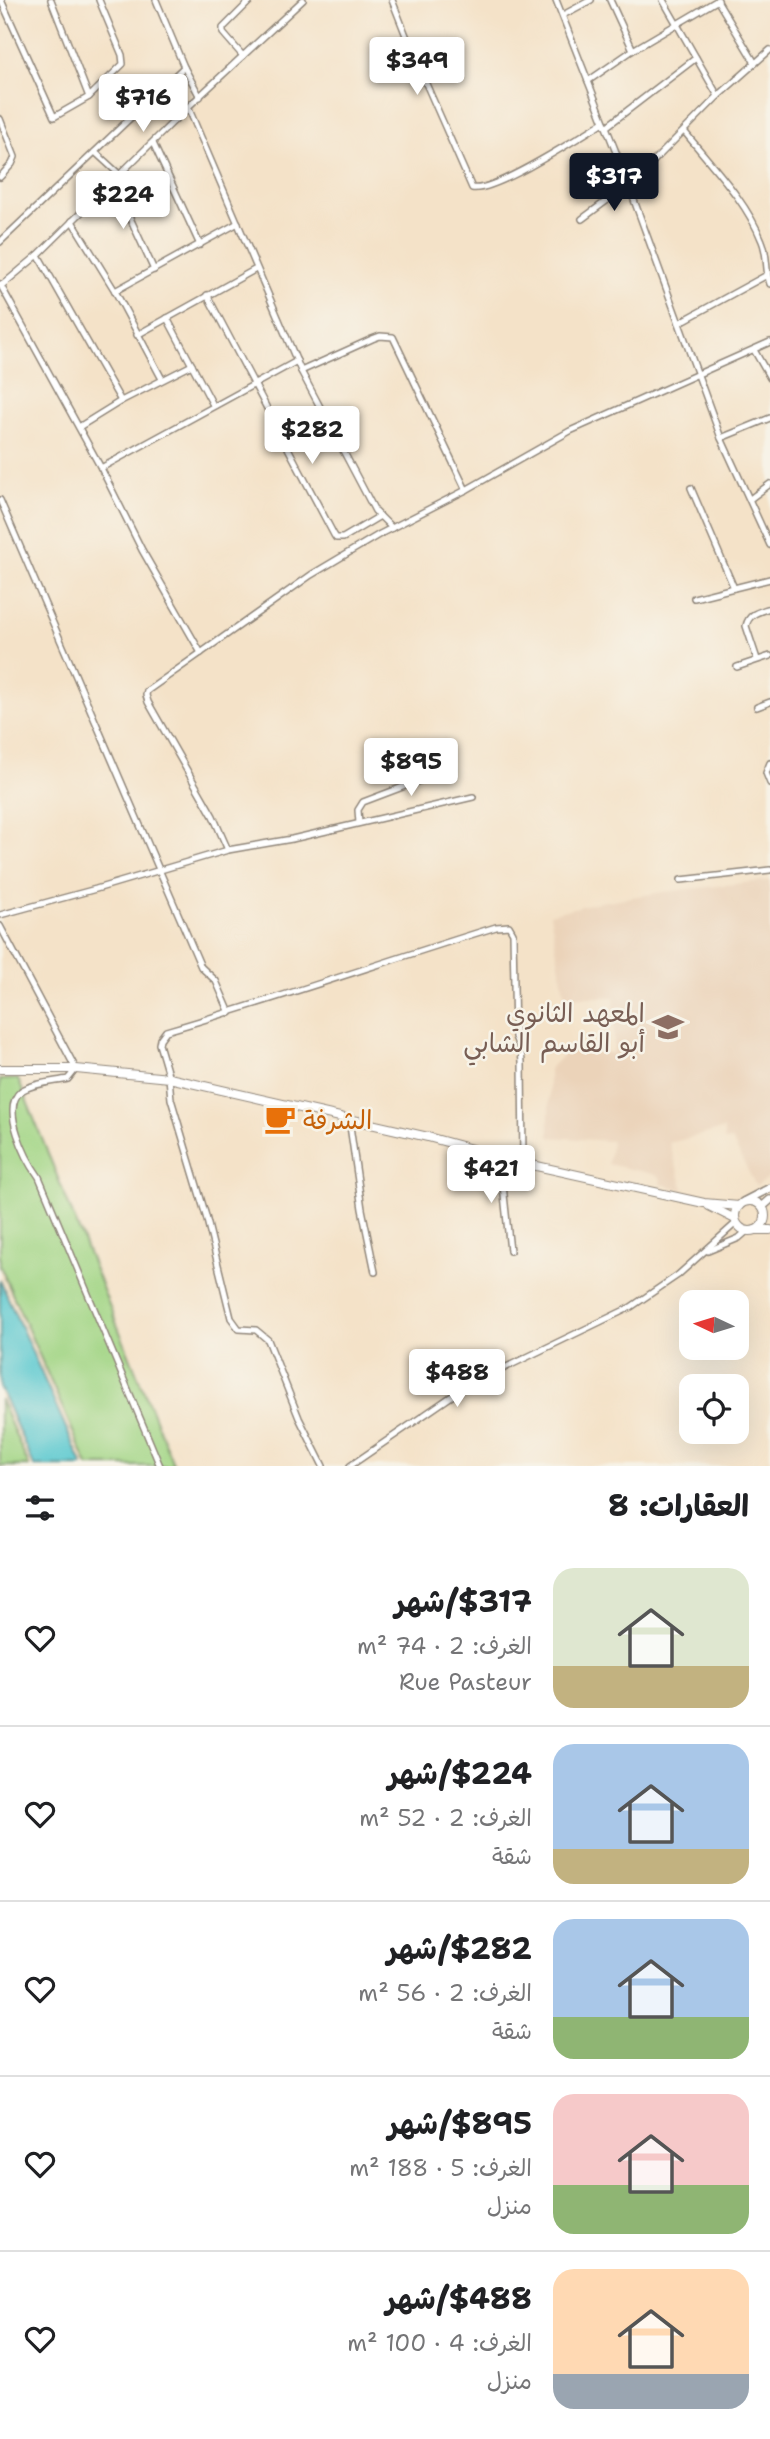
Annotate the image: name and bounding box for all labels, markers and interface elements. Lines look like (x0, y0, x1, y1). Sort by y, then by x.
pin: $349 (376, 38, 458, 97)
text: $349 (385, 45, 449, 75)
pin: $716 (102, 74, 184, 134)
text: $716 (115, 82, 171, 112)
pin: $317 (573, 154, 655, 213)
text: $317 (586, 161, 643, 191)
pin: $224 (82, 172, 164, 231)
text: $224 (92, 179, 154, 209)
pin: $282 (271, 406, 353, 466)
text: $282 (280, 414, 344, 444)
pin: $895 (370, 738, 452, 798)
text: $895 (380, 746, 442, 776)
place label: المعهد الثانوي أبو القاسم الشابي (463, 995, 646, 1066)
school or university icon: المعهد الثانوي أبو القاسم الشابي (651, 1010, 685, 1044)
cafe icon: الشرفة (263, 1102, 297, 1136)
place label: الشرفة (303, 1102, 372, 1137)
pin: $421 (450, 1146, 532, 1205)
text: $421 (463, 1153, 519, 1183)
north arrow (679, 1290, 749, 1360)
map controls (679, 1290, 749, 1444)
pin: $488 (416, 1350, 498, 1409)
text: $488 (425, 1357, 489, 1387)
button: locate (679, 1374, 749, 1444)
text: العقارات: 8 (608, 1485, 749, 1526)
icon: filters (21, 1489, 59, 1527)
text: $317/شهر (395, 1581, 532, 1622)
icon: home (609, 1596, 693, 1680)
icon: heart (21, 1619, 59, 1657)
text: الغرف: 2 · 74 m² (357, 1631, 532, 1661)
text: Rue Pasteur (399, 1667, 532, 1697)
text: $224/شهر (388, 1753, 532, 1794)
icon: home (609, 1772, 693, 1856)
icon: heart (21, 1795, 59, 1833)
text: الغرف: 2 · 52 m² (359, 1803, 532, 1833)
text: شقة (492, 1841, 532, 1871)
text: $282/شهر (387, 1928, 532, 1969)
icon: home (609, 1947, 693, 2031)
icon: heart (21, 1970, 59, 2008)
text: الغرف: 2 · 56 m² (358, 1978, 532, 2008)
text: شقة (492, 2016, 532, 2046)
text: $895/شهر (388, 2103, 532, 2144)
icon: home (609, 2122, 693, 2206)
icon: heart (21, 2145, 59, 2183)
text: الغرف: 5 · 188 m² (349, 2153, 532, 2183)
text: منزل (487, 2191, 532, 2221)
text: $488/شهر (386, 2278, 532, 2319)
icon: home (609, 2297, 693, 2381)
icon: heart (21, 2320, 59, 2358)
text: الغرف: 4 · 100 m² (347, 2328, 532, 2358)
text: منزل (487, 2366, 532, 2396)

